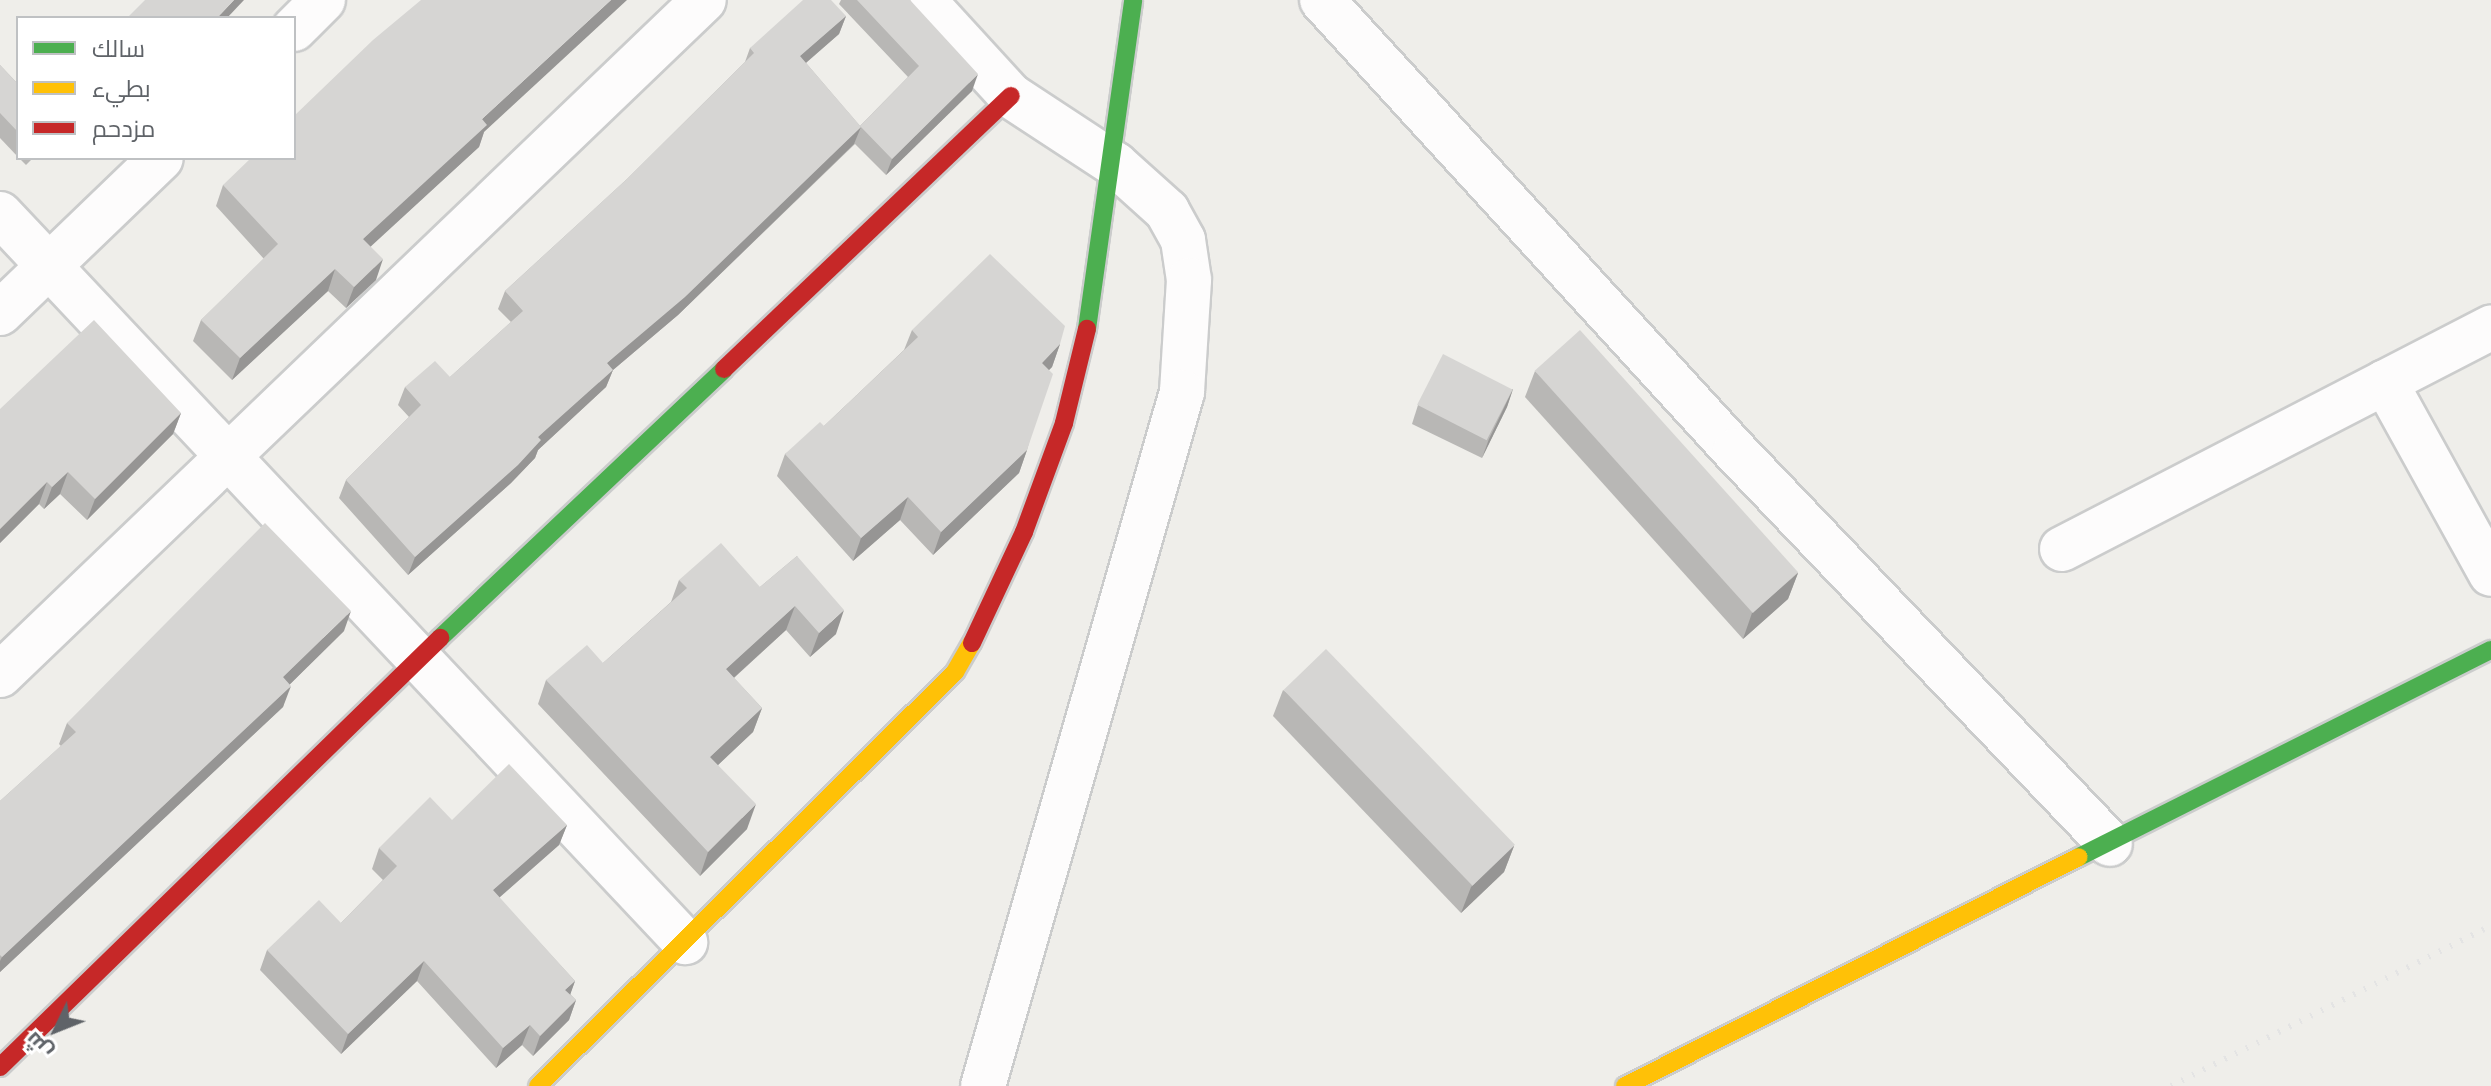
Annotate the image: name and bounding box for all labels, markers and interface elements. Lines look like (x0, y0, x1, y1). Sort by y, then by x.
legend (16, 16, 296, 160)
text: سالك (92, 33, 145, 62)
text: بطيء (92, 73, 151, 102)
text: مزدحم (92, 113, 155, 142)
north arrow (16, 990, 96, 1070)
text: ش (19, 1027, 58, 1066)

